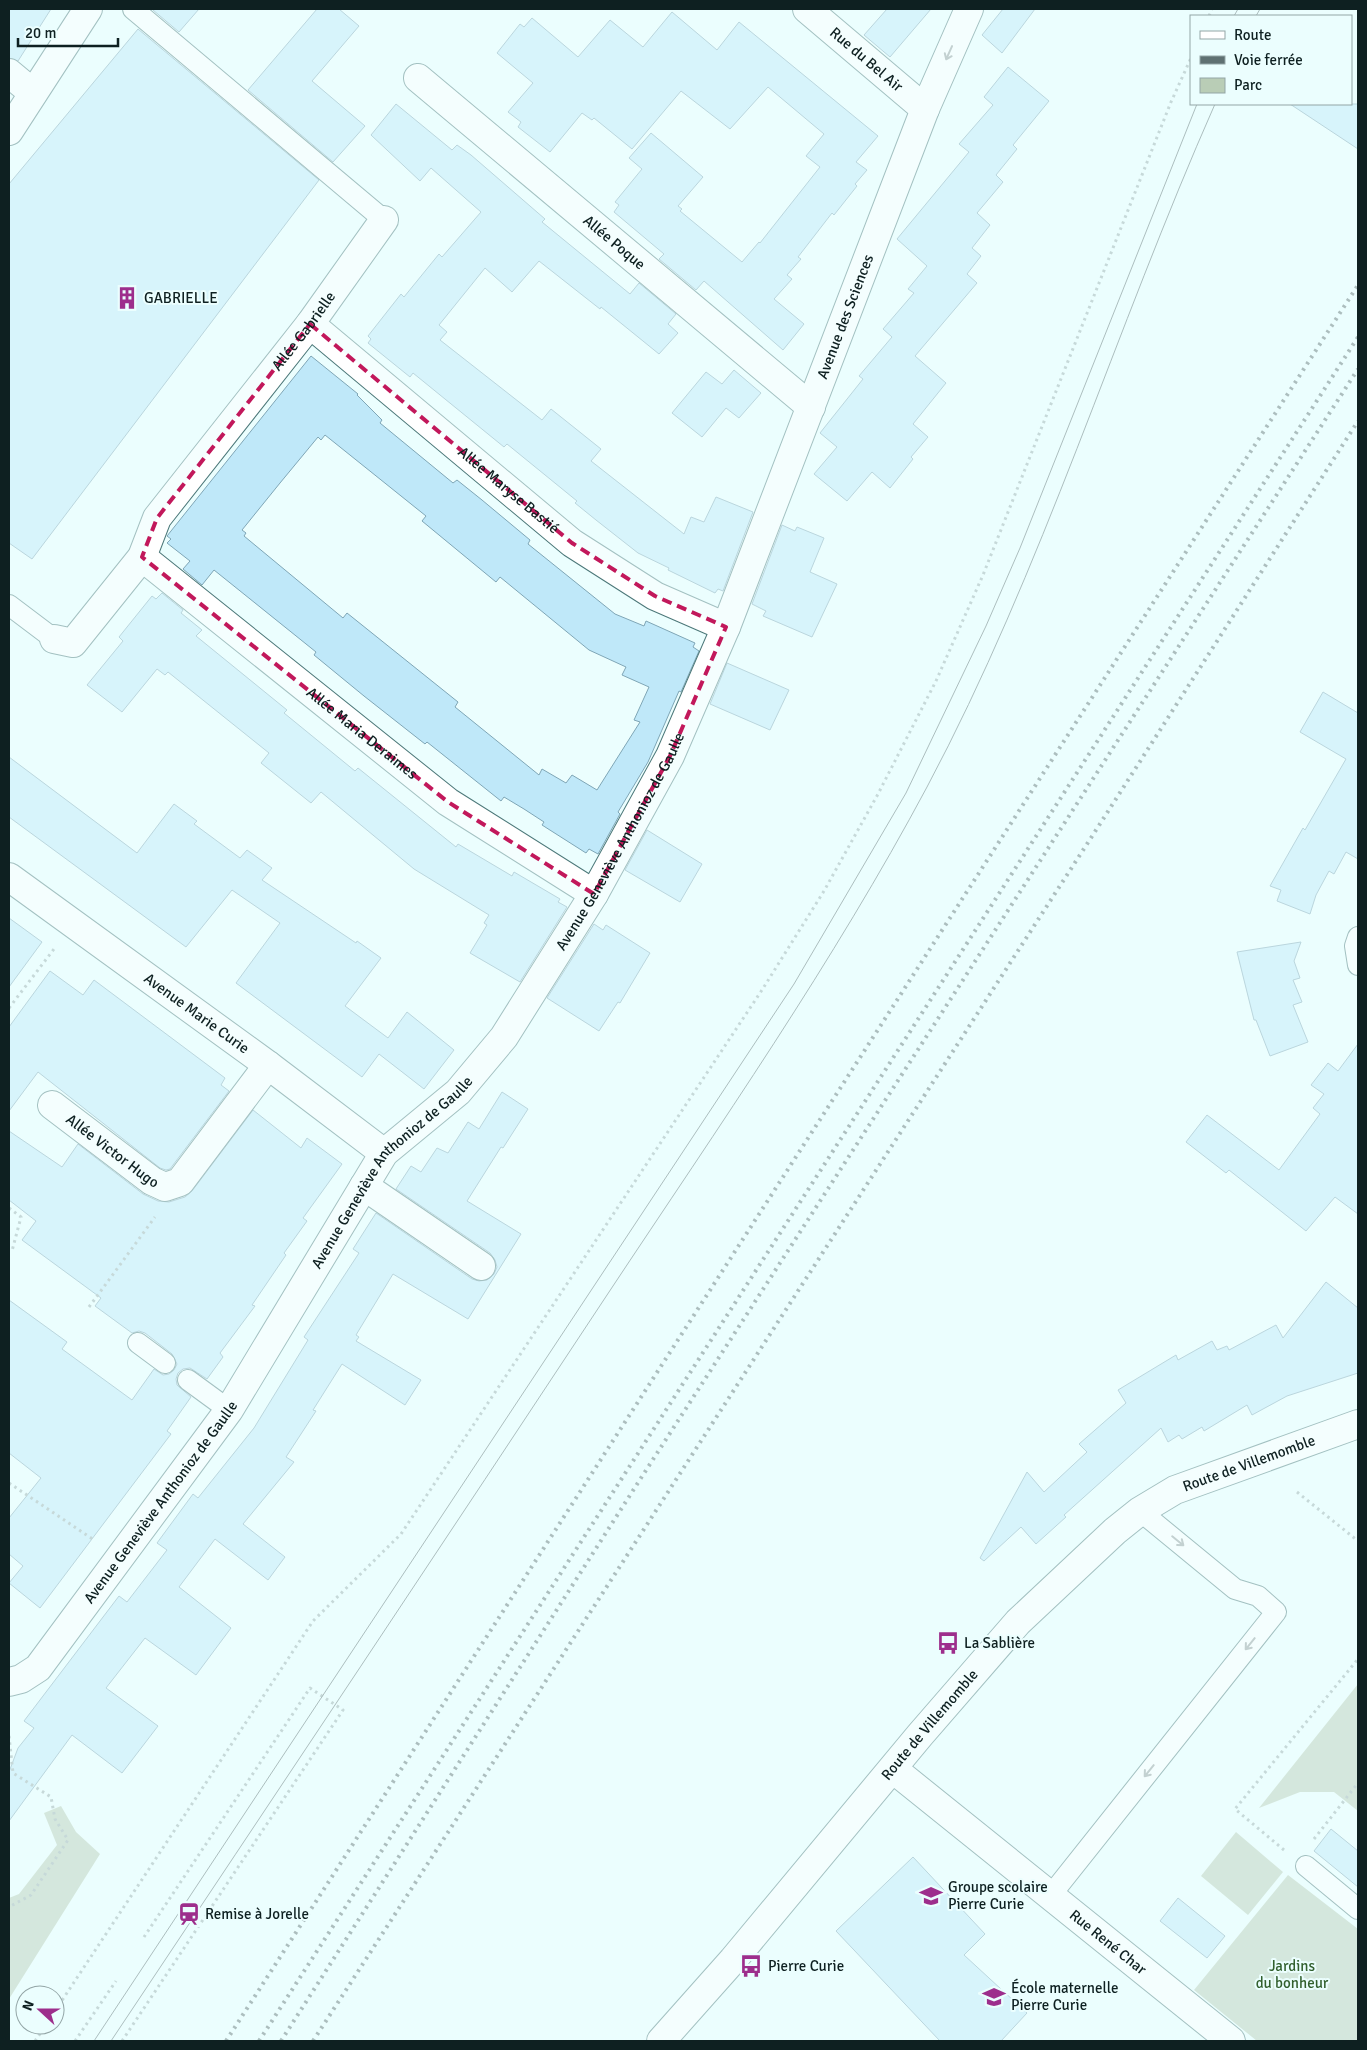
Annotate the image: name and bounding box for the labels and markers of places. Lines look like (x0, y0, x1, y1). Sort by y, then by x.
building icon: GABRIELLE (114, 285, 140, 311)
place label: GABRIELLE (144, 289, 218, 307)
bus stop icon: La Sablière (935, 1630, 961, 1656)
place label: La Sablière (964, 1634, 1035, 1652)
place label: Groupe scolaire Pierre Curie (948, 1878, 1048, 1913)
school or university icon: Groupe scolaire Pierre Curie (918, 1883, 944, 1909)
station icon: Remise à Jorelle (176, 1901, 202, 1927)
place label: Remise à Jorelle (205, 1905, 309, 1923)
bus stop icon: Pierre Curie (738, 1953, 764, 1979)
place label: Pierre Curie (768, 1957, 844, 1975)
place label: École maternelle Pierre Curie (1011, 1978, 1118, 2014)
school or university icon: École maternelle Pierre Curie (981, 1984, 1007, 2010)

